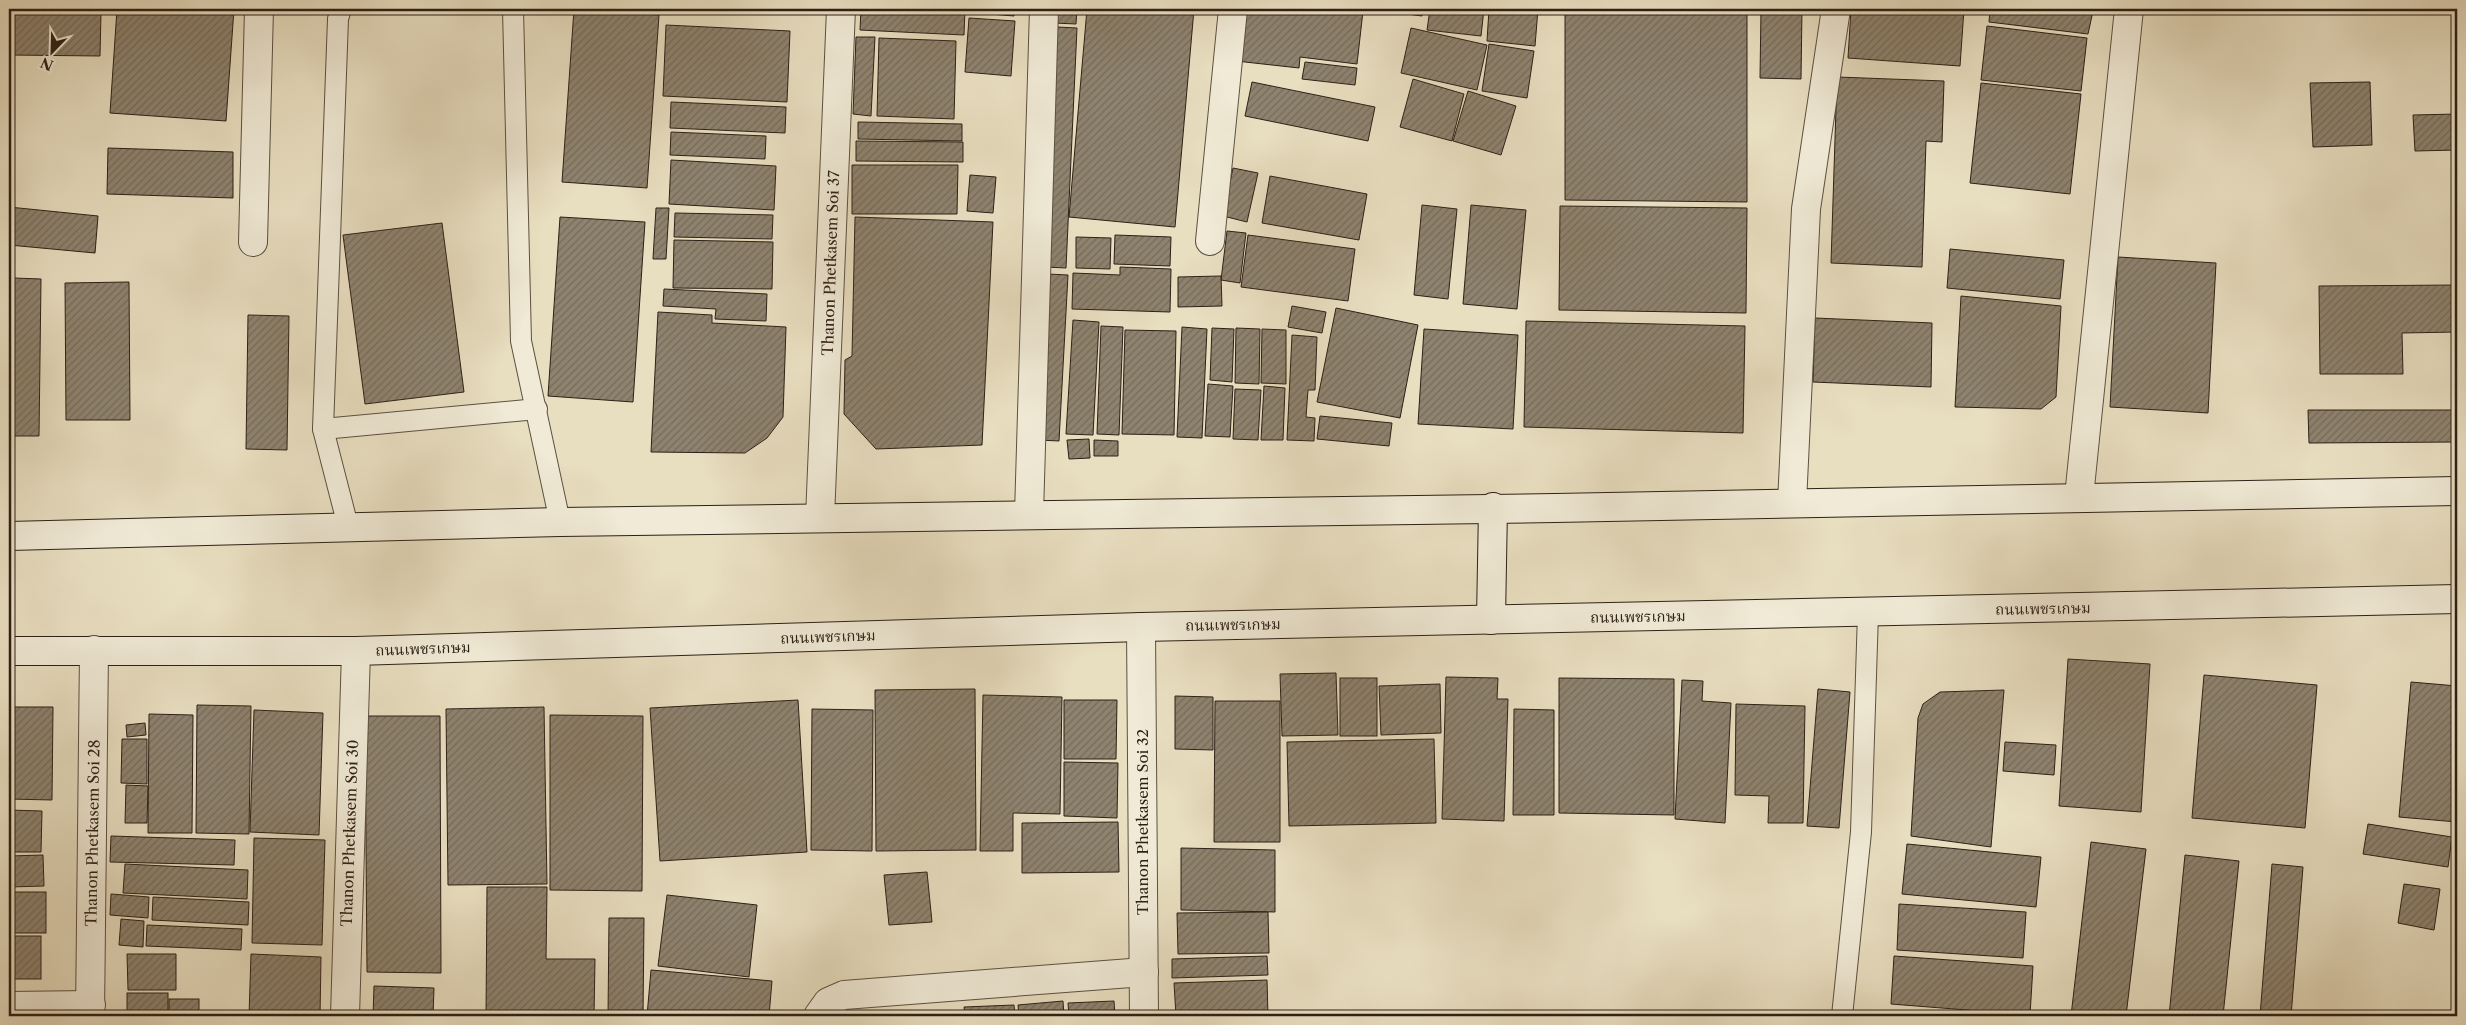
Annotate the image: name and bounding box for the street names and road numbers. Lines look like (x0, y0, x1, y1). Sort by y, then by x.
street label: Thanon Phetkasem Soi 37 (818, 170, 843, 356)
street label: ถนนเพชรเกษม (1995, 598, 2091, 619)
street label: ถนนเพชรเกษม (1590, 606, 1686, 627)
street label: ถนนเพชรเกษม (1185, 614, 1281, 635)
street label: ถนนเพชรเกษม (780, 625, 876, 648)
street label: ถนนเพชรเกษม (375, 637, 471, 660)
street label: Thanon Phetkasem Soi 32 (1133, 729, 1152, 915)
street label: Thanon Phetkasem Soi 28 (81, 739, 104, 927)
street label: Thanon Phetkasem Soi 30 (337, 739, 362, 927)

